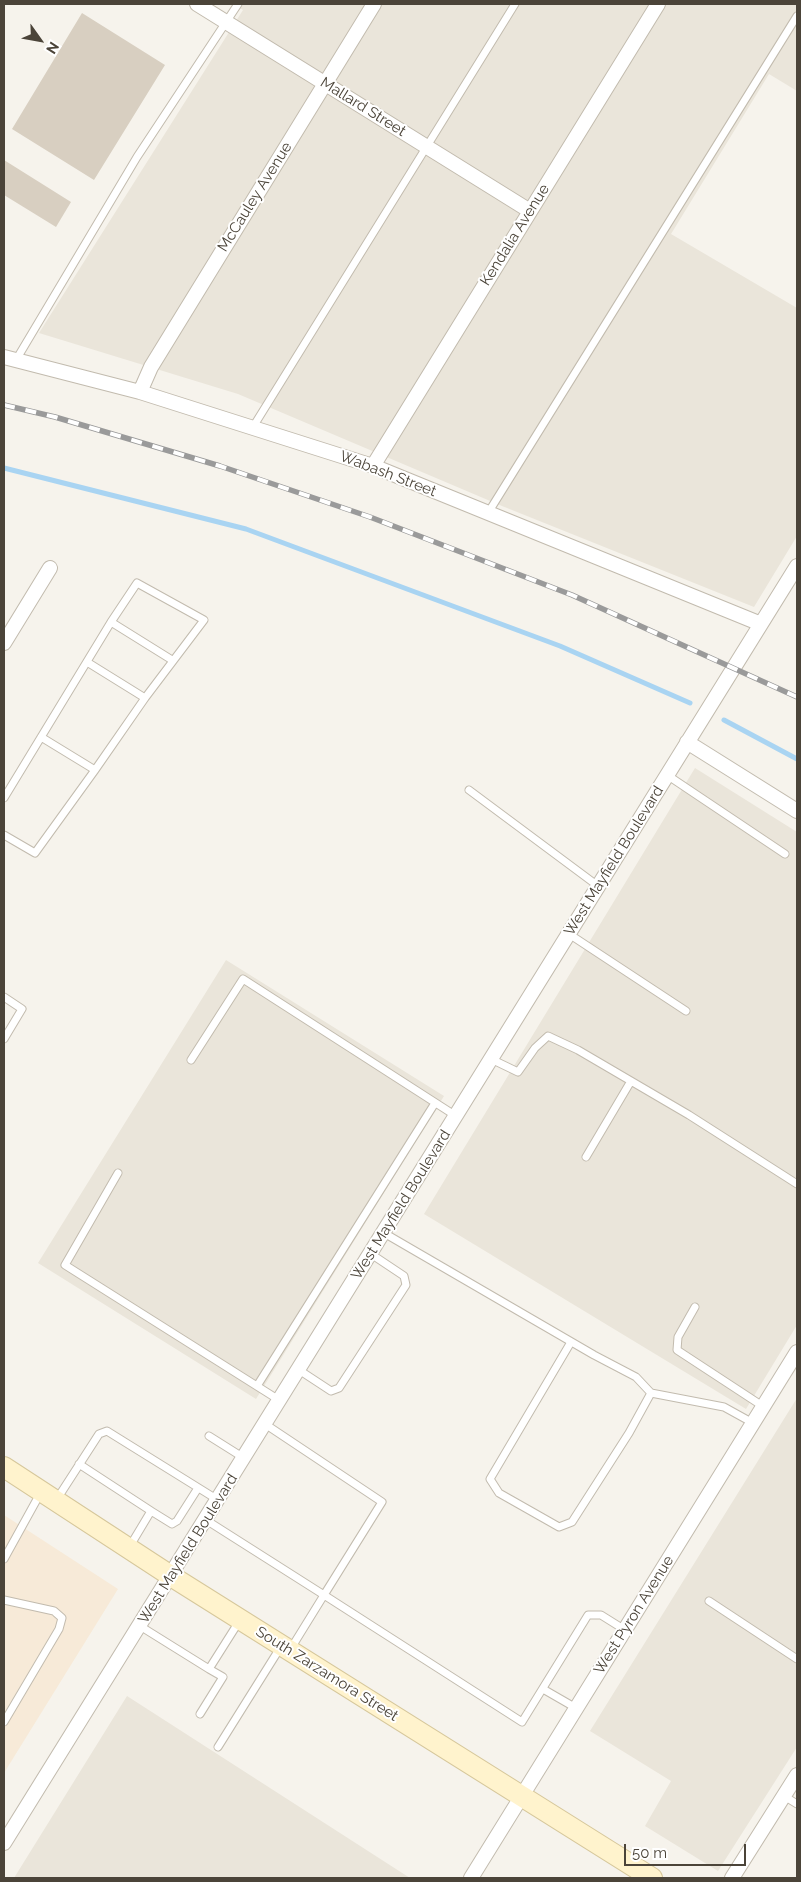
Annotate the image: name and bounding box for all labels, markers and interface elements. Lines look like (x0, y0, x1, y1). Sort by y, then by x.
north arrow (15, 15, 65, 65)
text: N (43, 39, 62, 57)
street label: Mallard Street (317, 74, 409, 140)
street label: McCauley Avenue (214, 139, 296, 255)
street label: Kendalia Avenue (477, 181, 553, 289)
street label: Wabash Street (337, 447, 439, 501)
street label: West Mayfield Boulevard (560, 783, 668, 939)
street label: West Mayfield Boulevard (347, 1127, 455, 1283)
street label: West Mayfield Boulevard (134, 1471, 242, 1627)
street label: West Pyron Avenue (590, 1552, 678, 1678)
street label: South Zarzamora Street (252, 1623, 402, 1725)
scale bar (626, 1834, 748, 1866)
text: 50 m (632, 1844, 667, 1862)

